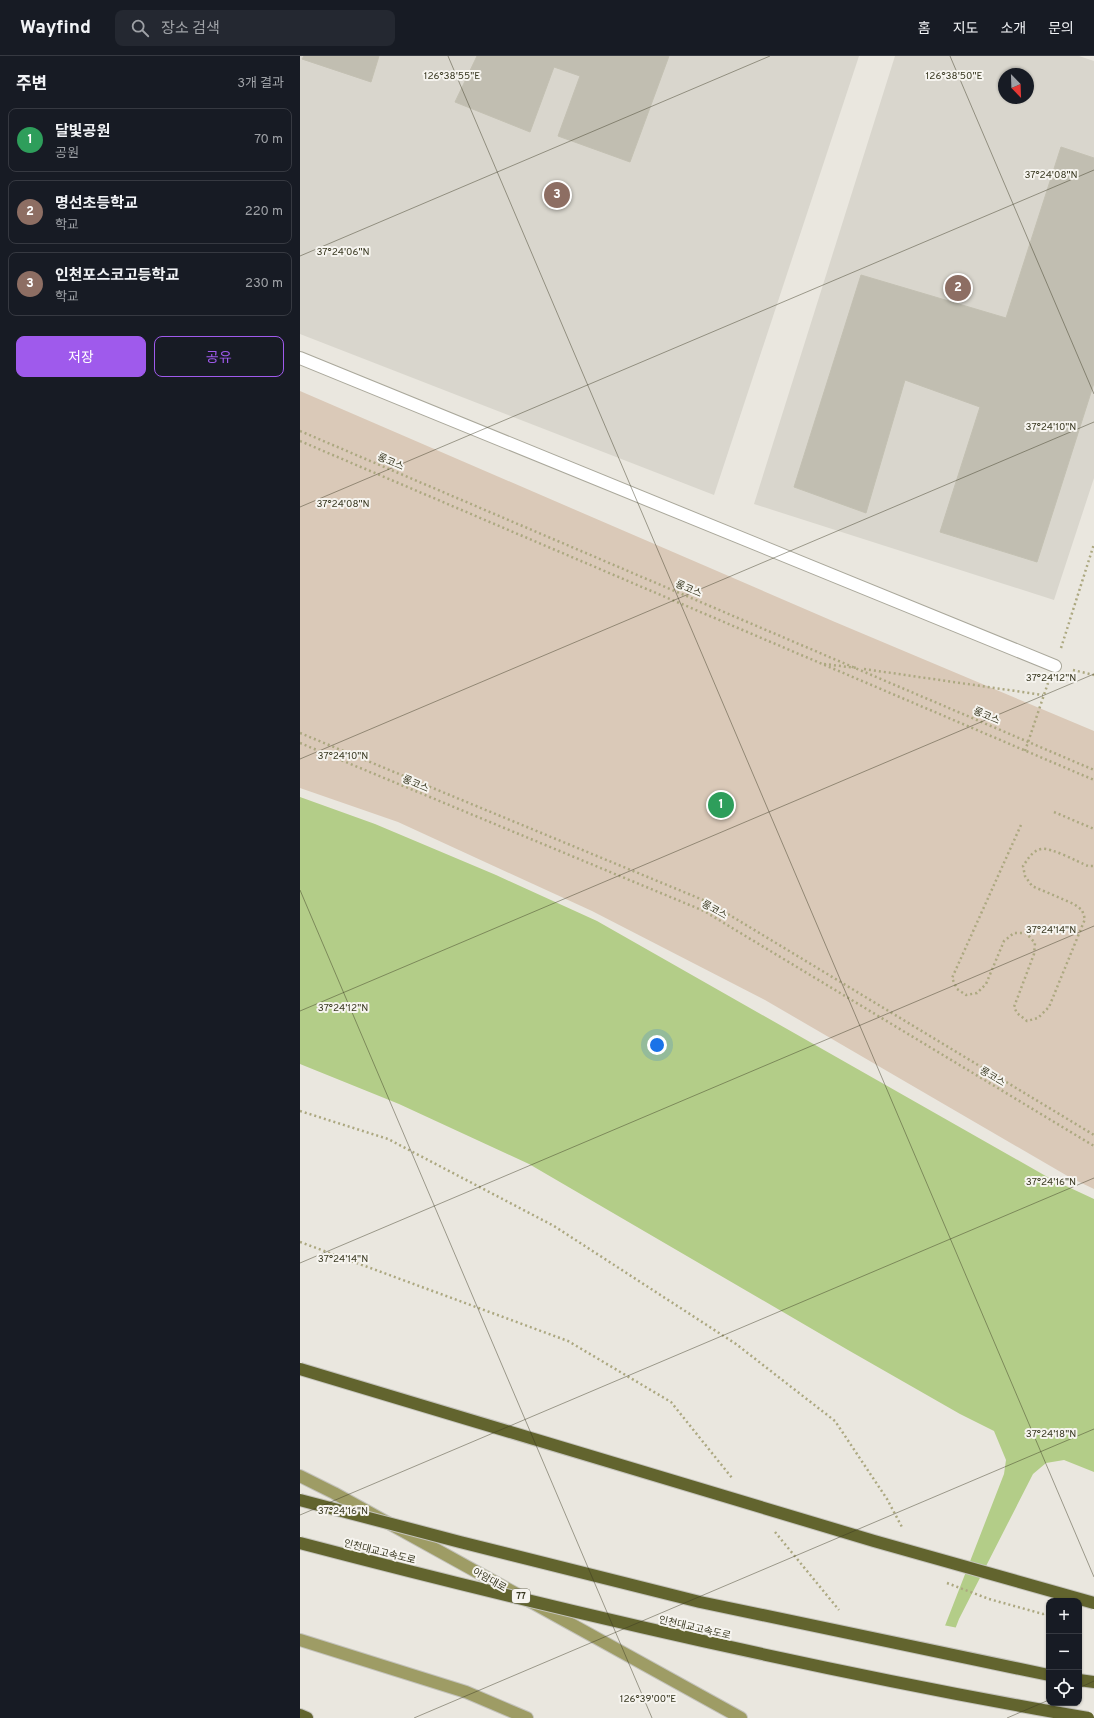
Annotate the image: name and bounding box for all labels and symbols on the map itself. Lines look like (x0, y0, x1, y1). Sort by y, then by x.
north arrow (998, 68, 1034, 104)
text: 126°38'55"E (424, 70, 480, 83)
text: 126°38'50"E (926, 70, 982, 83)
text: 37°24'08"N (1024, 169, 1078, 182)
pin: 3 (544, 180, 570, 210)
text: 37°24'06"N (316, 246, 370, 259)
pin: 2 (945, 273, 971, 303)
text: 37°24'10"N (1026, 421, 1076, 434)
street label: 롱코스 (375, 451, 406, 474)
text: 37°24'08"N (316, 498, 370, 511)
street label: 롱코스 (673, 578, 704, 601)
text: 37°24'12"N (1026, 672, 1076, 685)
street label: 롱코스 (971, 705, 1002, 728)
text: 37°24'10"N (318, 750, 368, 763)
street label: 롱코스 (400, 773, 431, 796)
pin: 1 (708, 790, 734, 820)
street label: 롱코스 (699, 898, 729, 923)
text: 37°24'14"N (1026, 924, 1076, 937)
text: 37°24'12"N (318, 1002, 368, 1015)
your location (647, 1035, 667, 1055)
street label: 롱코스 (977, 1065, 1007, 1090)
text: 37°24'16"N (1026, 1176, 1076, 1189)
text: 37°24'14"N (318, 1253, 368, 1266)
text: 37°24'18"N (1026, 1428, 1076, 1441)
text: 37°24'16"N (318, 1505, 368, 1518)
street label: 인천대교고속도로 (342, 1537, 417, 1568)
street label: 아암대로 (470, 1566, 509, 1595)
road number: 77 (512, 1589, 530, 1603)
street label: 인천대교고속도로 (657, 1614, 732, 1643)
text: 126°39'00"E (620, 1693, 676, 1706)

